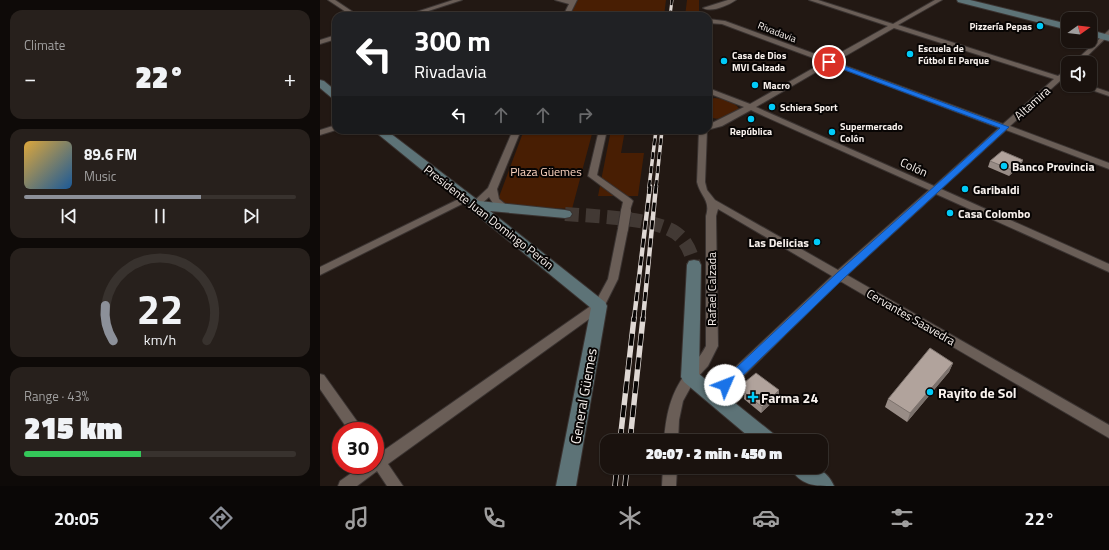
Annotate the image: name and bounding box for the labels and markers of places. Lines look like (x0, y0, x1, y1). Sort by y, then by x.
place label: Pizzería Pepas (969, 19, 1032, 34)
marker: Pizzería Pepas (1035, 21, 1045, 31)
place label: Escuela de Fútbol El Parque (918, 41, 989, 68)
pin (812, 45, 846, 79)
place label: Casa de Dios MVI Calzada (732, 48, 787, 75)
marker: Escuela de Fútbol El Parque (905, 49, 915, 59)
marker: Casa de Dios MVI Calzada (719, 56, 729, 66)
place label: Macro (763, 78, 790, 93)
marker: Macro (750, 80, 760, 90)
place label: Schiera Sport (780, 100, 838, 115)
marker: Schiera Sport (767, 102, 777, 112)
marker: República (746, 114, 756, 124)
place label: Supermercado Colón (840, 119, 903, 146)
place label: República (730, 124, 772, 139)
marker: Supermercado Colón (827, 127, 837, 137)
place label: Banco Provincia (1012, 157, 1095, 176)
marker: Banco Provincia (999, 161, 1009, 171)
place label: Garibaldi (973, 180, 1020, 199)
marker: Garibaldi (960, 184, 970, 194)
place label: Casa Colombo (958, 204, 1031, 223)
marker: Casa Colombo (945, 208, 955, 218)
place label: Las Delicias (749, 233, 809, 252)
marker: Las Delicias (812, 237, 822, 247)
place label: Rayito de Sol (938, 382, 1017, 403)
place label: Farma 24 (761, 387, 818, 408)
marker: Rayito de Sol (925, 387, 935, 397)
marker: Farma 24 (748, 392, 758, 402)

